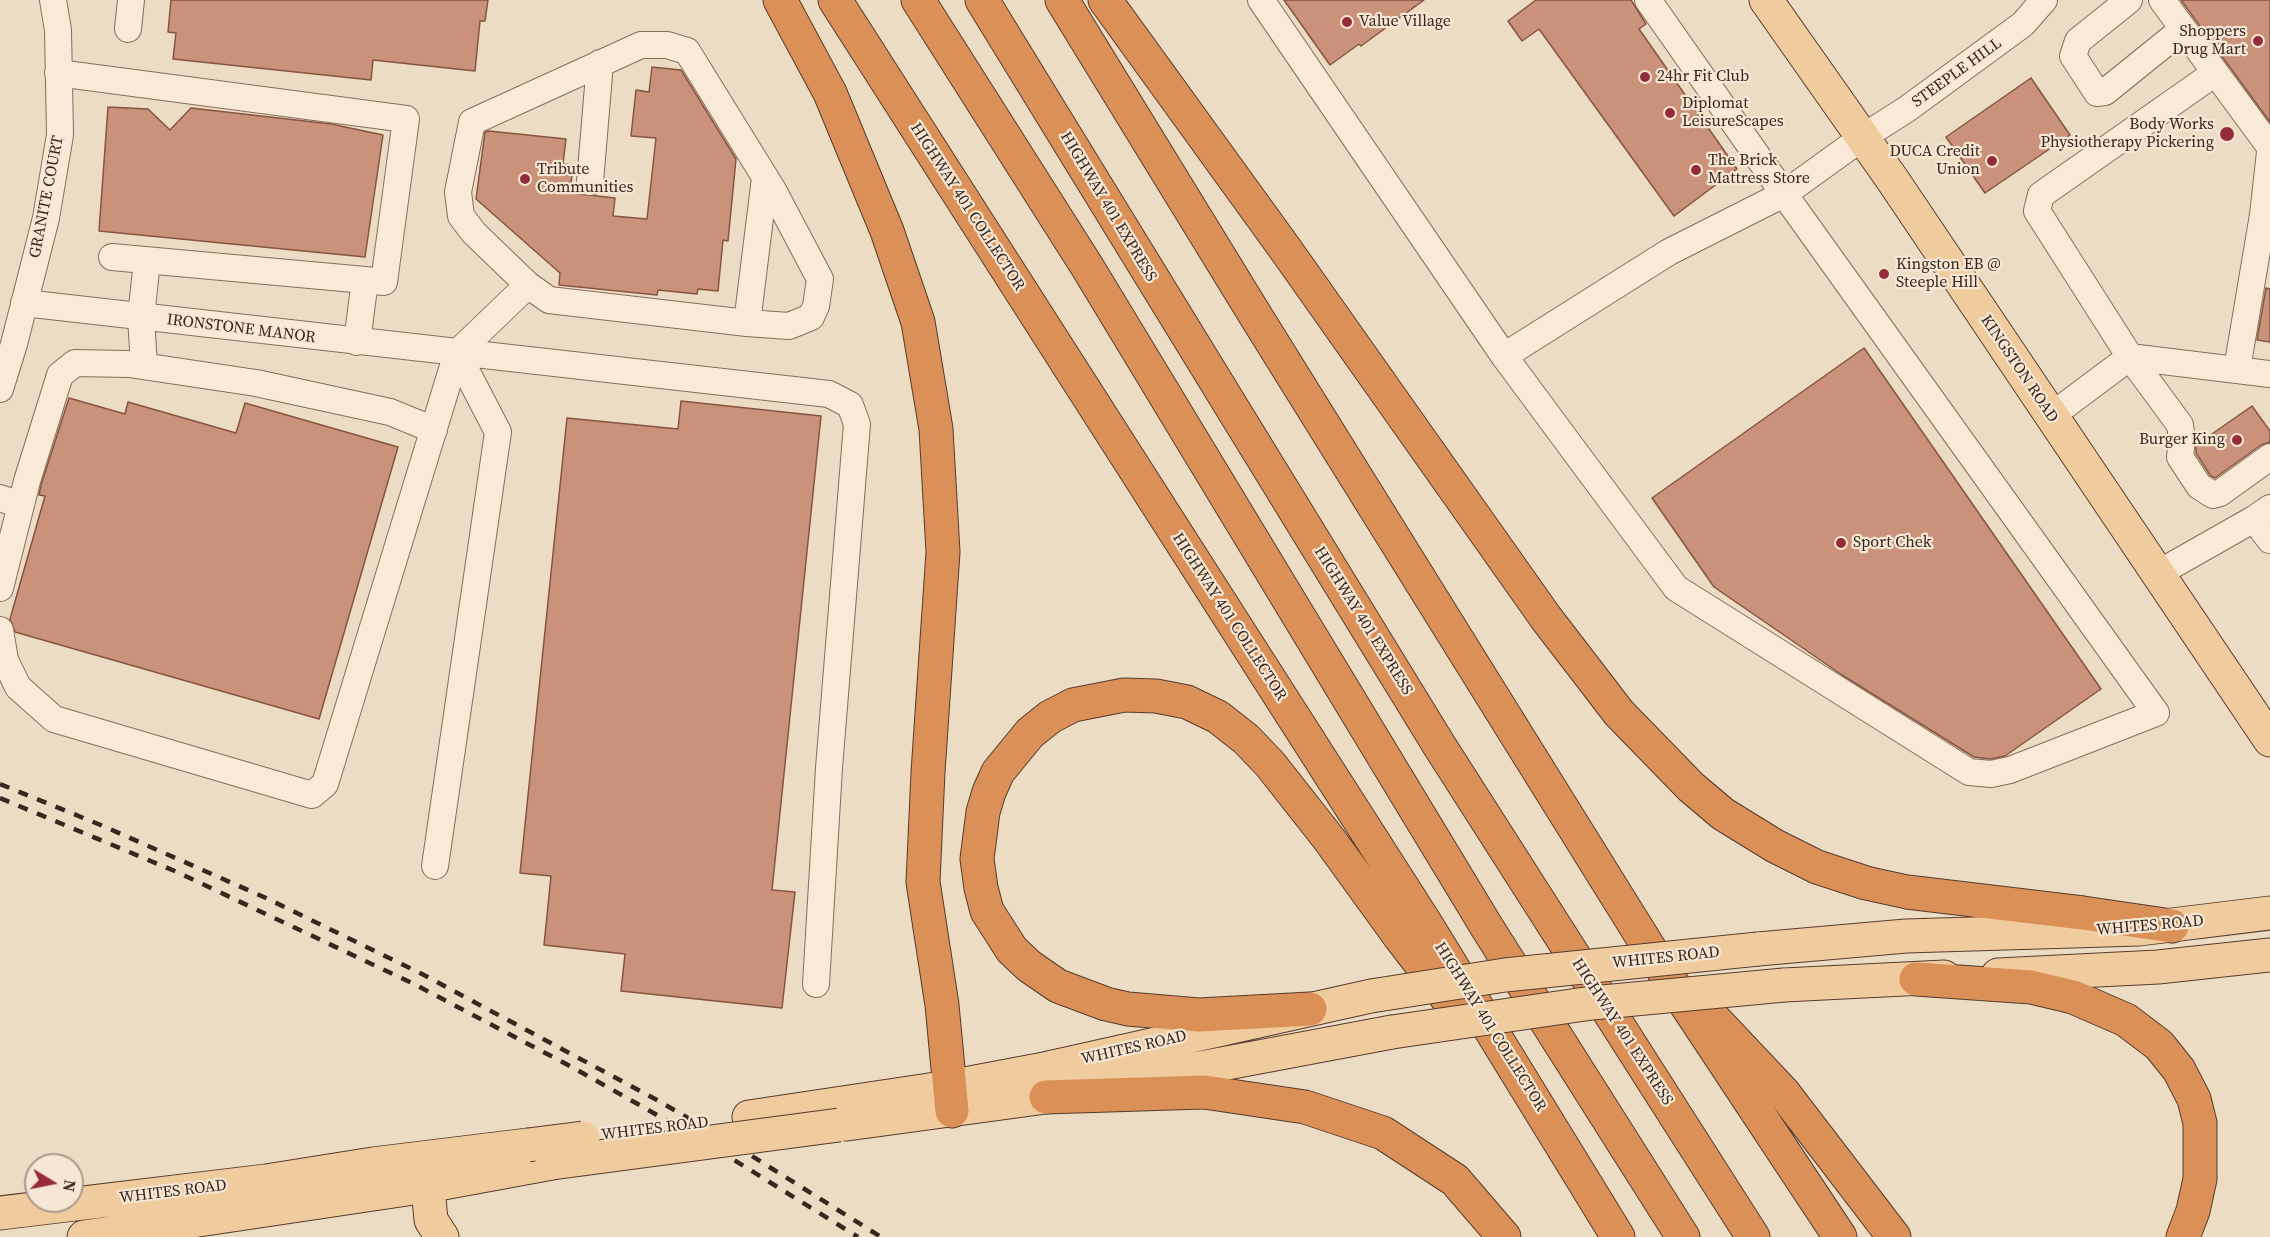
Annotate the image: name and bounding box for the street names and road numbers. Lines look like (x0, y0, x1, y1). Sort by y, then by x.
street label: STEEPLE HILL (1908, 34, 2006, 112)
street label: HIGHWAY 401 COLLECTOR (906, 120, 1028, 294)
street label: HIGHWAY 401 EXPRESS (1056, 129, 1160, 285)
street label: GRANITE COURT (26, 134, 68, 260)
street label: IRONSTONE MANOR (165, 310, 317, 348)
street label: KINGSTON ROAD (1976, 312, 2062, 426)
street label: HIGHWAY 401 COLLECTOR (1168, 530, 1290, 704)
street label: HIGHWAY 401 EXPRESS (1309, 543, 1417, 699)
street label: WHITES ROAD (2095, 912, 2205, 940)
street label: HIGHWAY 401 COLLECTOR (1430, 939, 1550, 1115)
street label: WHITES ROAD (1611, 943, 1721, 973)
street label: HIGHWAY 401 EXPRESS (1567, 955, 1677, 1109)
street label: WHITES ROAD (1079, 1027, 1189, 1069)
street label: WHITES ROAD (600, 1113, 710, 1145)
street label: WHITES ROAD (118, 1176, 228, 1208)

